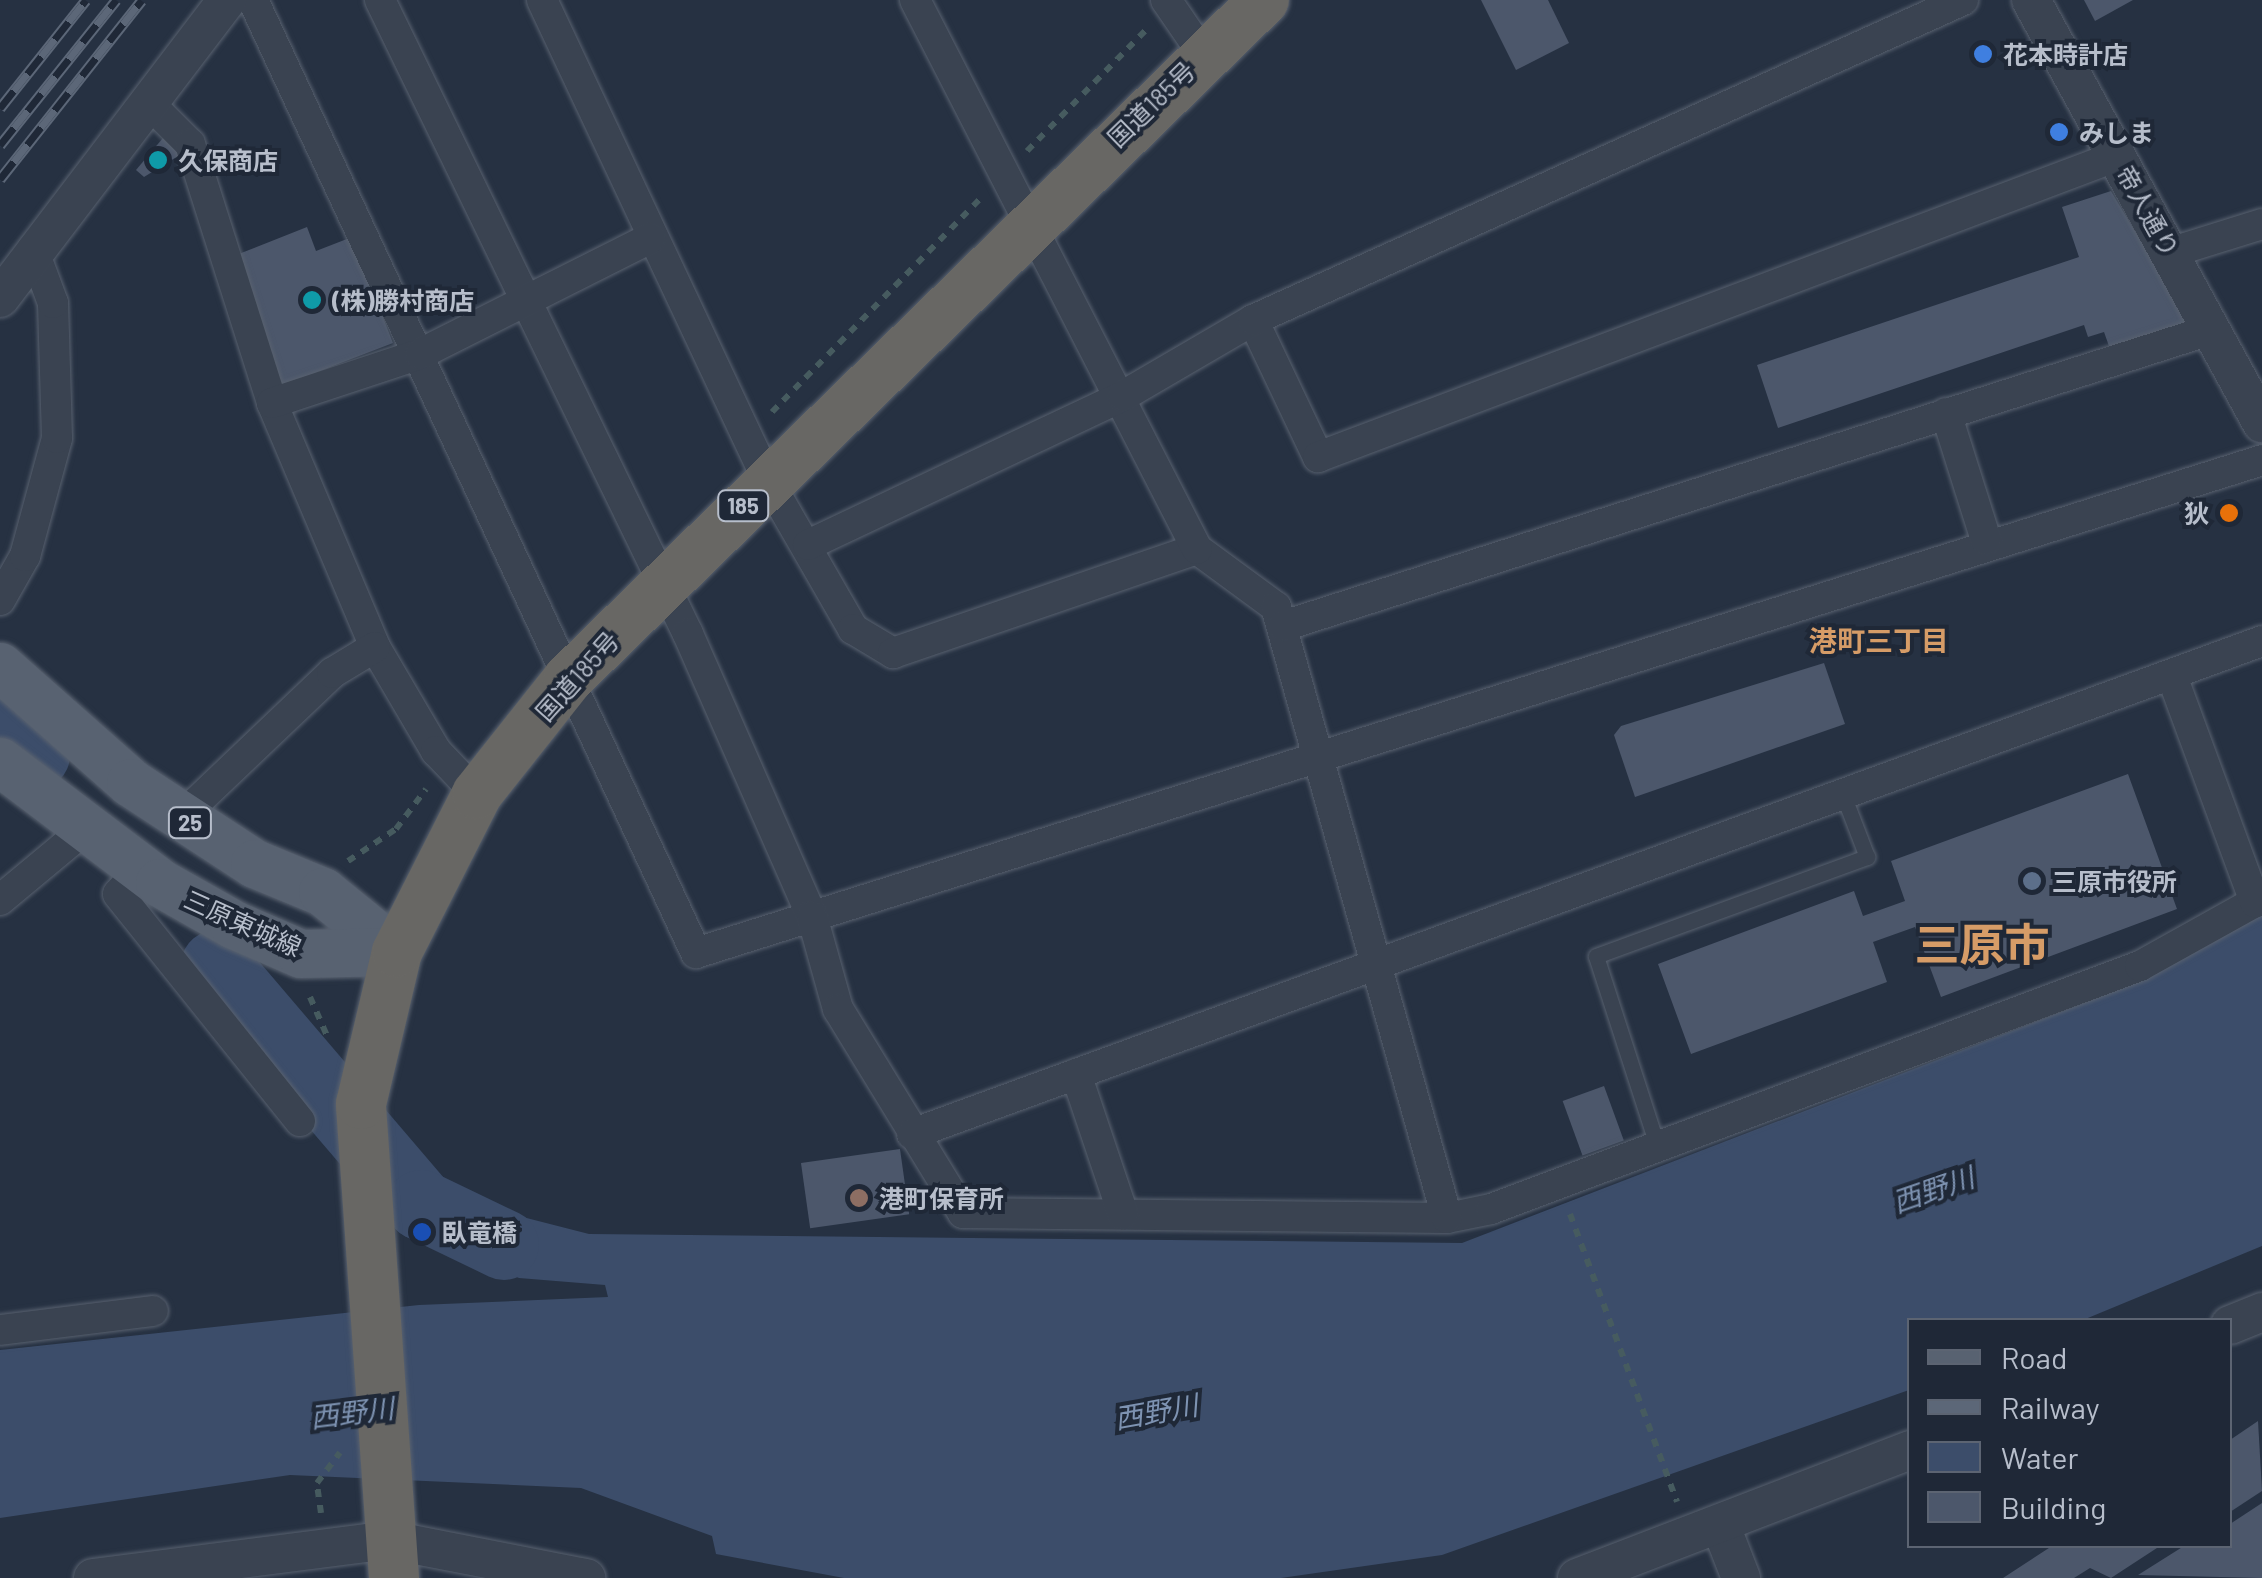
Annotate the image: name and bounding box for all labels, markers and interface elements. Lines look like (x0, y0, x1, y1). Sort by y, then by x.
place label: 花本時計店 (2003, 39, 2128, 69)
marker: 花本時計店 (1972, 43, 1994, 65)
street label: 国道185号 (1101, 55, 1201, 153)
place label: みしま (2079, 117, 2154, 147)
marker: みしま (2048, 121, 2070, 143)
place label: 久保商店 (178, 145, 278, 175)
marker: 久保商店 (147, 149, 169, 171)
street label: 帝人通り (2111, 160, 2185, 262)
place label: (株)勝村商店 (332, 285, 474, 315)
marker: (株)勝村商店 (301, 289, 323, 311)
road number: 185 (716, 489, 770, 523)
place label: 狄 (2184, 498, 2209, 528)
marker: 狄 (2218, 502, 2240, 524)
district label: 港町三丁目 (1809, 623, 1949, 657)
street label: 国道185号 (529, 625, 625, 727)
road number: 25 (168, 806, 212, 840)
place label: 三原市役所 (2052, 866, 2177, 896)
marker: 三原市役所 (2021, 870, 2043, 892)
street label: 三原東城線 (180, 884, 306, 962)
district label: 三原市 (1915, 917, 2049, 971)
water label: 西野川 (1888, 1159, 1978, 1219)
place label: 港町保育所 (879, 1183, 1004, 1213)
marker: 港町保育所 (848, 1187, 870, 1209)
place label: 臥竜橋 (442, 1217, 517, 1247)
marker: 臥竜橋 (411, 1221, 433, 1243)
legend (1907, 1318, 2232, 1548)
text: Road (2001, 1339, 2067, 1375)
water label: 西野川 (1112, 1387, 1200, 1435)
text: Railway (2001, 1389, 2100, 1425)
water label: 西野川 (308, 1390, 396, 1434)
text: Water (2001, 1439, 2079, 1475)
text: Building (2001, 1489, 2106, 1525)

